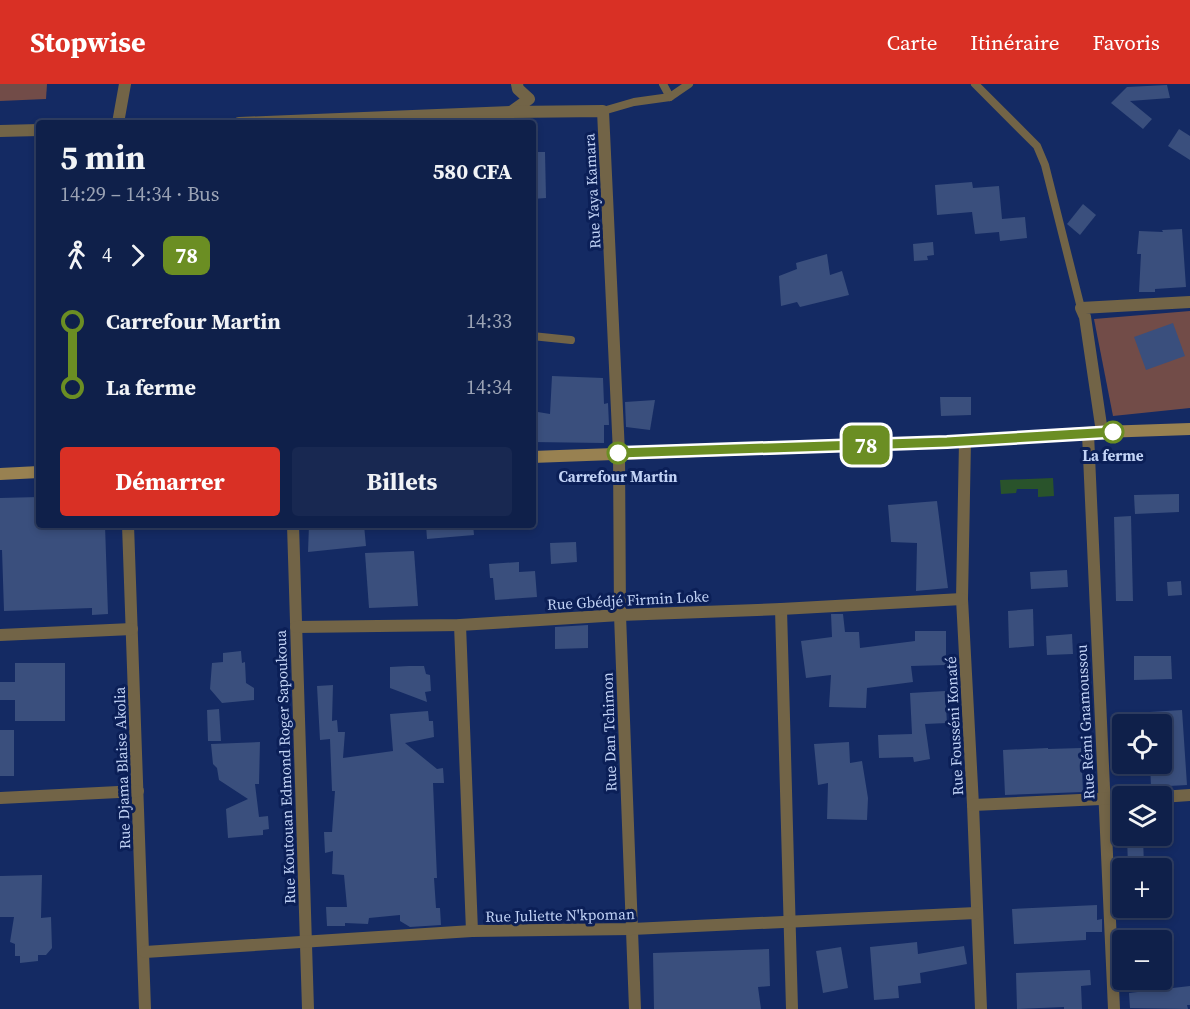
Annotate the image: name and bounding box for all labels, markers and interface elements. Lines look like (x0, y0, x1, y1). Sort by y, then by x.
text: Stopwise (30, 23, 146, 61)
text: Carte (887, 28, 937, 57)
text: Itinéraire (970, 28, 1059, 57)
text: Favoris (1092, 28, 1160, 57)
street label: Rue Yaya Kamara (578, 132, 606, 249)
text: 5 min (60, 135, 146, 180)
text: 580 CFA (432, 156, 512, 186)
text: 14:29 – 14:34 · Bus (60, 180, 219, 208)
icon: walk (60, 239, 93, 272)
icon: forward (121, 239, 154, 272)
text: 4 (102, 241, 112, 269)
text: 78 (175, 241, 198, 270)
text: Carrefour Martin (106, 306, 281, 336)
text: 14:33 (466, 307, 512, 335)
text: La ferme (106, 372, 196, 402)
text: 14:34 (466, 373, 512, 401)
marker: La ferme (1102, 421, 1124, 443)
line badge: 78 (839, 426, 893, 464)
text: 78 (855, 431, 877, 460)
marker: Carrefour Martin (607, 442, 629, 464)
place label: La ferme (1082, 445, 1144, 466)
button: Démarrer (60, 447, 280, 516)
button: Billets (292, 447, 512, 516)
place label: Carrefour Martin (558, 466, 678, 487)
street label: Rue Gbédjé Firmin Loke (546, 585, 710, 615)
street label: Rue Koutouan Edmond Roger Sapoukoua (270, 629, 300, 904)
street label: Rue Rémi Gnamoussou (1070, 644, 1100, 800)
street label: Rue Fousséni Konaté (940, 656, 968, 796)
street label: Rue Dan Tchimon (596, 672, 622, 792)
street label: Rue Djama Blaise Akolia (109, 686, 135, 849)
map controls (1112, 714, 1172, 990)
button: locate (1112, 714, 1172, 774)
button: layers (1112, 786, 1172, 846)
button: + (1112, 858, 1172, 918)
street label: Rue Juliette N'kpoman (485, 903, 635, 927)
button: − (1112, 930, 1172, 990)

